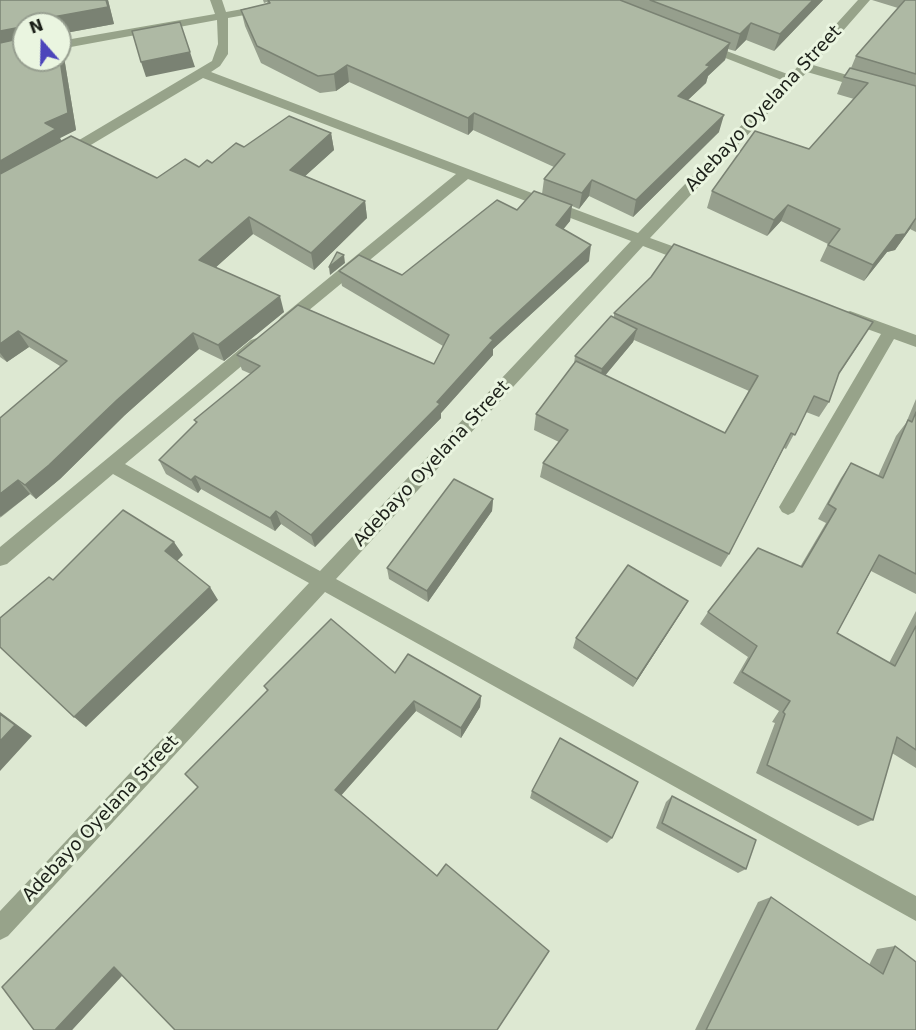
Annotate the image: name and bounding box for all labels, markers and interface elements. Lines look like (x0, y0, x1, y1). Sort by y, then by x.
north arrow (12, 12, 72, 72)
text: N (27, 15, 46, 38)
street label: Adebayo Oyelana Street (681, 22, 847, 196)
street label: Adebayo Oyelana Street (349, 377, 515, 551)
street label: Adebayo Oyelana Street (18, 732, 184, 906)

